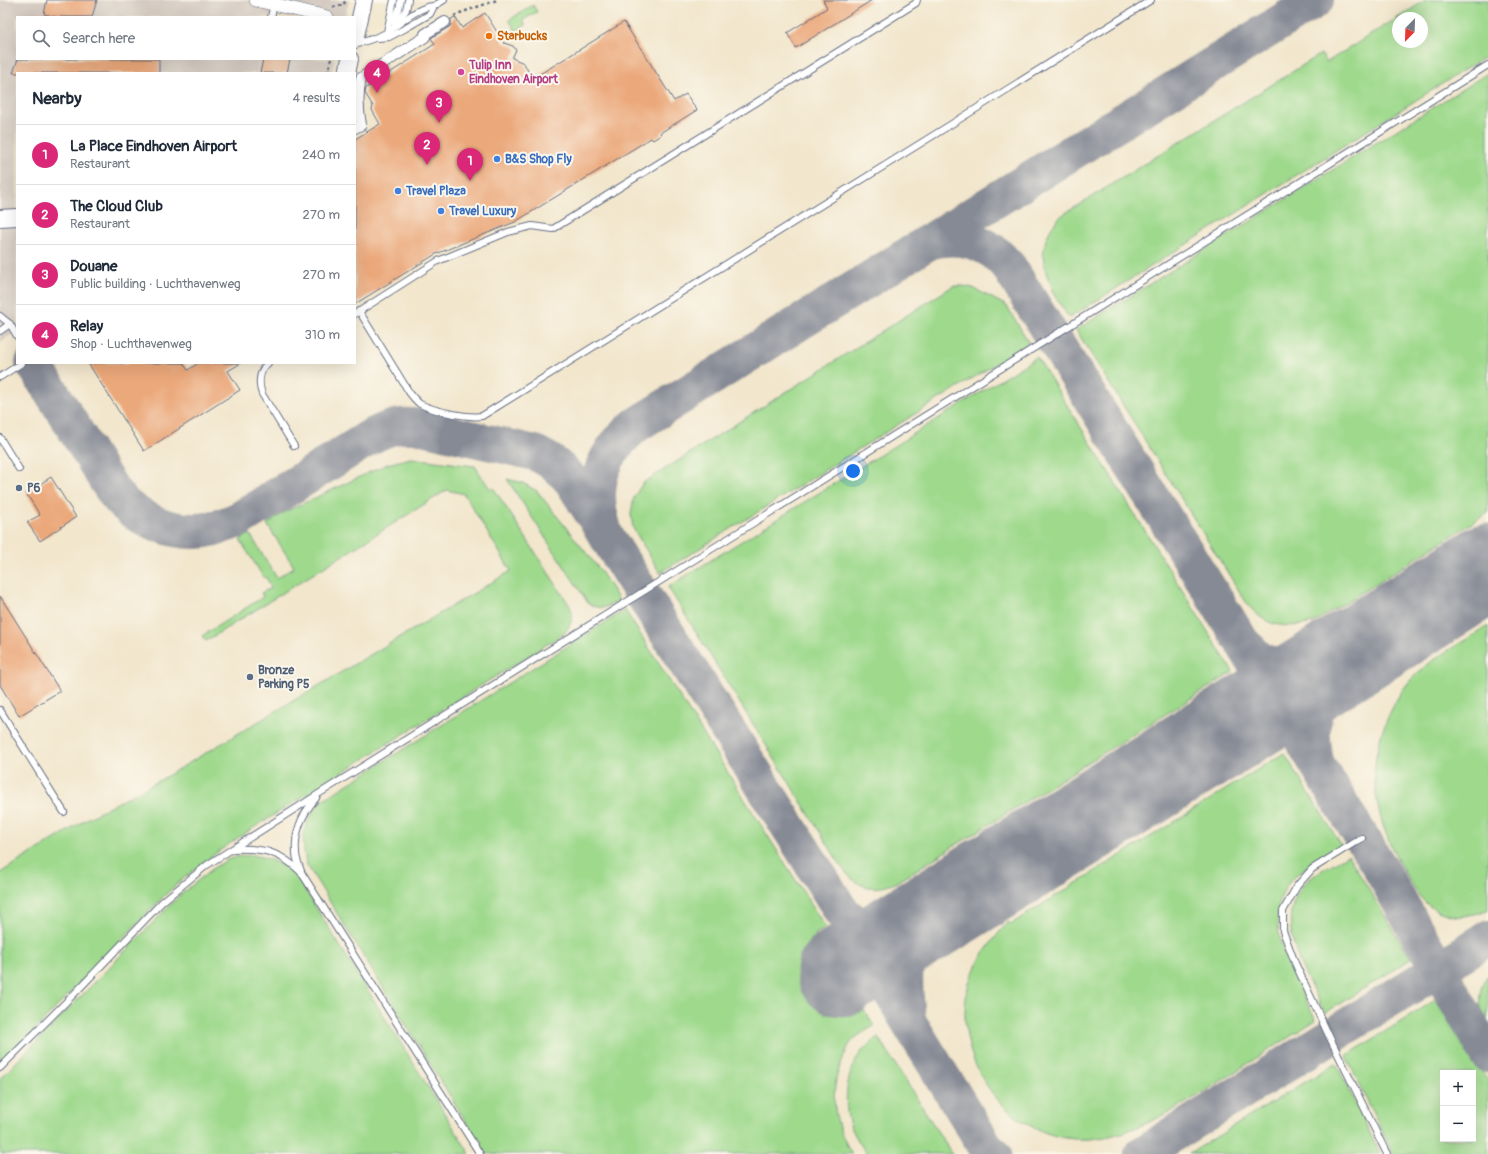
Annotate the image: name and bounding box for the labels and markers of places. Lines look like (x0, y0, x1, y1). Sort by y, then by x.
place label: Starbucks (497, 29, 548, 44)
marker: Starbucks (484, 31, 494, 41)
place label: Tulip Inn Eindhoven Airport (468, 58, 559, 87)
pin: 4 (364, 60, 390, 93)
marker: Tulip Inn Eindhoven Airport (456, 67, 466, 77)
pin: 3 (426, 90, 452, 123)
pin: 2 (414, 132, 440, 165)
pin: 1 (457, 148, 483, 181)
place label: B&S Shop Fly (505, 152, 572, 167)
marker: B&S Shop Fly (492, 154, 502, 164)
place label: Travel Plaza (405, 184, 466, 199)
marker: Travel Plaza (393, 186, 403, 196)
place label: Travel Luxury (448, 204, 517, 219)
marker: Travel Luxury (436, 206, 446, 216)
place label: P6 (27, 481, 41, 496)
marker: P6 (14, 483, 24, 493)
place label: Bronze Parking P5 (258, 663, 310, 692)
marker: Bronze Parking P5 (245, 672, 255, 682)

